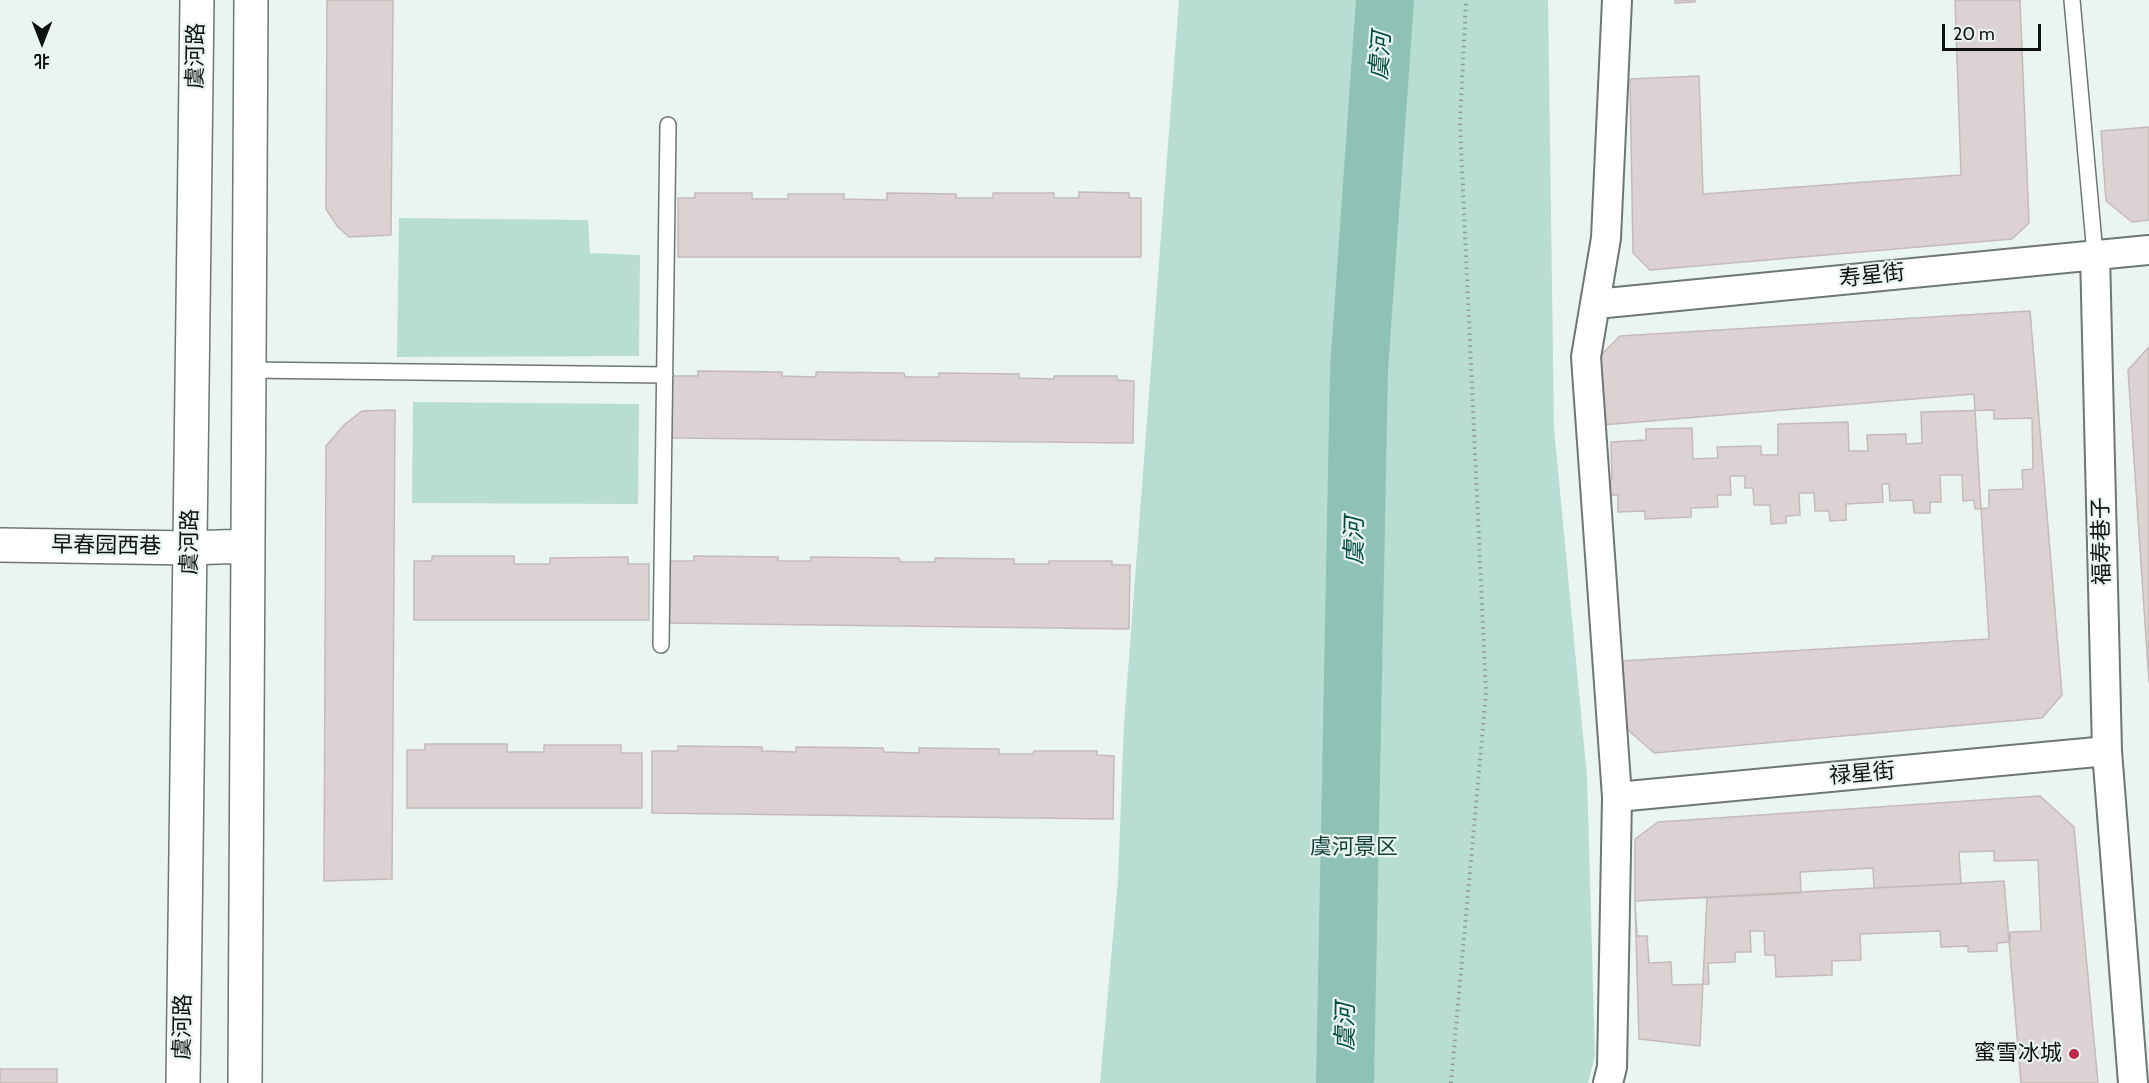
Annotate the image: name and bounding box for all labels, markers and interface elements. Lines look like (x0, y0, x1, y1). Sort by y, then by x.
north arrow (12, 12, 72, 72)
scale bar (1945, 12, 2044, 50)
street label: 虞河路 (182, 23, 210, 89)
text: 20 m (1953, 23, 1995, 45)
water label: 虞河 (1365, 31, 1397, 81)
text: 北 (34, 51, 50, 70)
street label: 寿星街 (1838, 259, 1906, 293)
street label: 福寿巷子 (2088, 497, 2116, 585)
street label: 虞河路 (176, 509, 204, 575)
water label: 虞河 (1340, 517, 1370, 565)
street label: 早春园西巷 (51, 532, 161, 560)
street label: 禄星街 (1828, 758, 1896, 790)
park label: 虞河景区 (1310, 835, 1398, 861)
street label: 虞河路 (169, 994, 197, 1060)
water label: 虞河 (1331, 1003, 1361, 1051)
place label: 蜜雪冰城 (1974, 1041, 2062, 1067)
marker: 蜜雪冰城 (2067, 1047, 2081, 1061)

